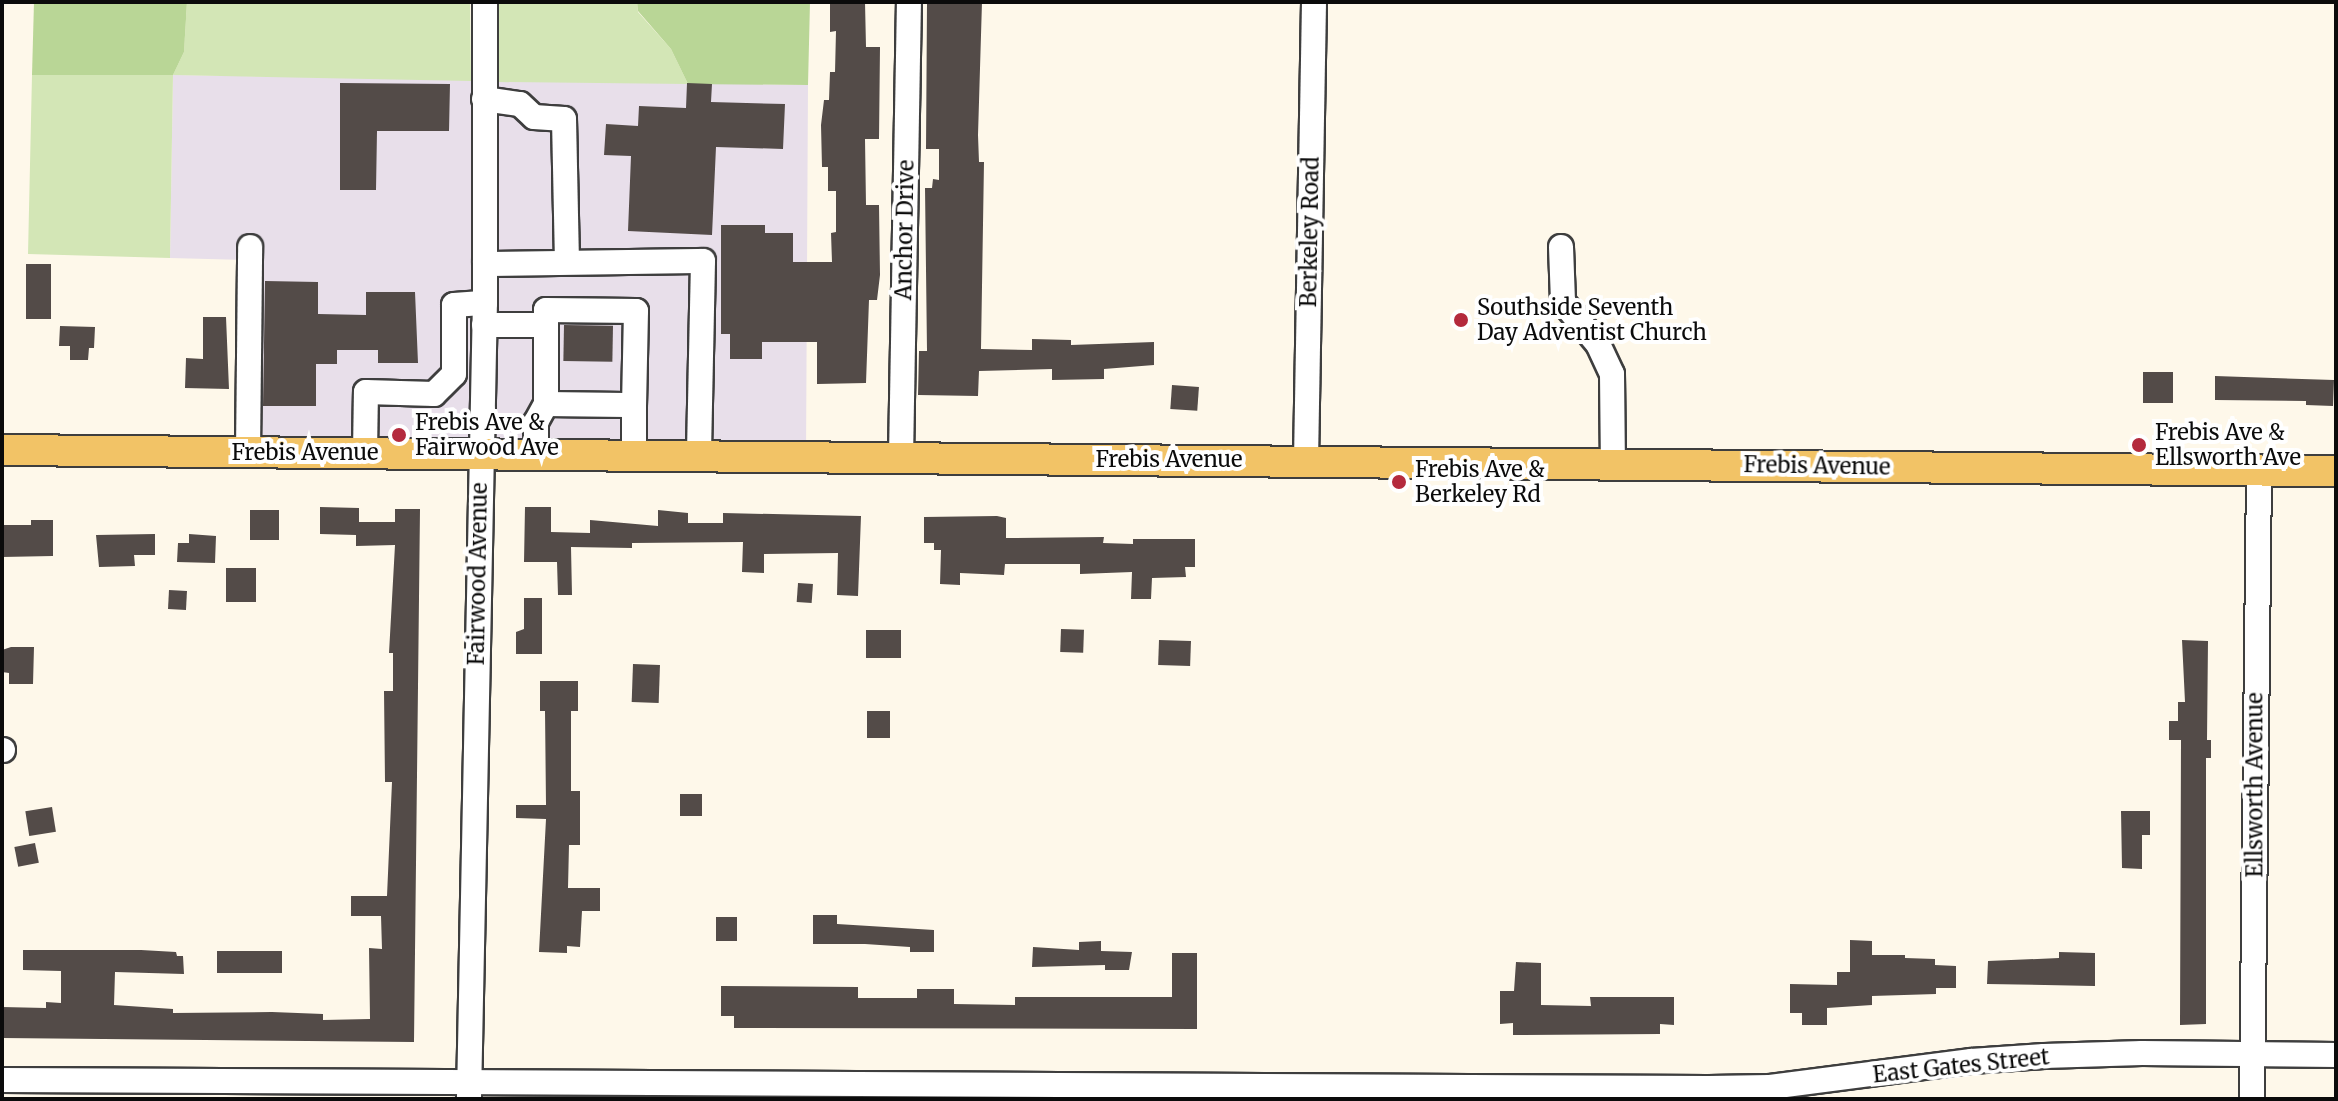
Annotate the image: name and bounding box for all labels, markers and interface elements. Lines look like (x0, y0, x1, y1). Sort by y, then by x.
street label: Berkeley Road (1295, 156, 1325, 308)
street label: Anchor Drive (891, 160, 919, 300)
place label: Southside Seventh Day Adventist Church (1477, 294, 1707, 346)
marker: Southside Seventh Day Adventist Church (1452, 311, 1470, 329)
place label: Frebis Ave & Fairwood Ave (415, 409, 559, 460)
place label: Frebis Ave & Ellsworth Ave (2155, 419, 2301, 470)
marker: Frebis Ave & Fairwood Ave (390, 426, 408, 444)
marker: Frebis Ave & Ellsworth Ave (2130, 436, 2148, 454)
street label: Frebis Avenue (231, 440, 379, 466)
street label: Frebis Avenue (1095, 447, 1243, 473)
street label: Frebis Avenue (1743, 452, 1891, 480)
place label: Frebis Ave & Berkeley Rd (1415, 456, 1545, 508)
marker: Frebis Ave & Berkeley Rd (1390, 473, 1408, 491)
street label: Fairwood Avenue (463, 482, 493, 666)
street label: Ellsworth Avenue (2242, 692, 2268, 878)
street label: East Gates Street (1871, 1044, 2051, 1088)

